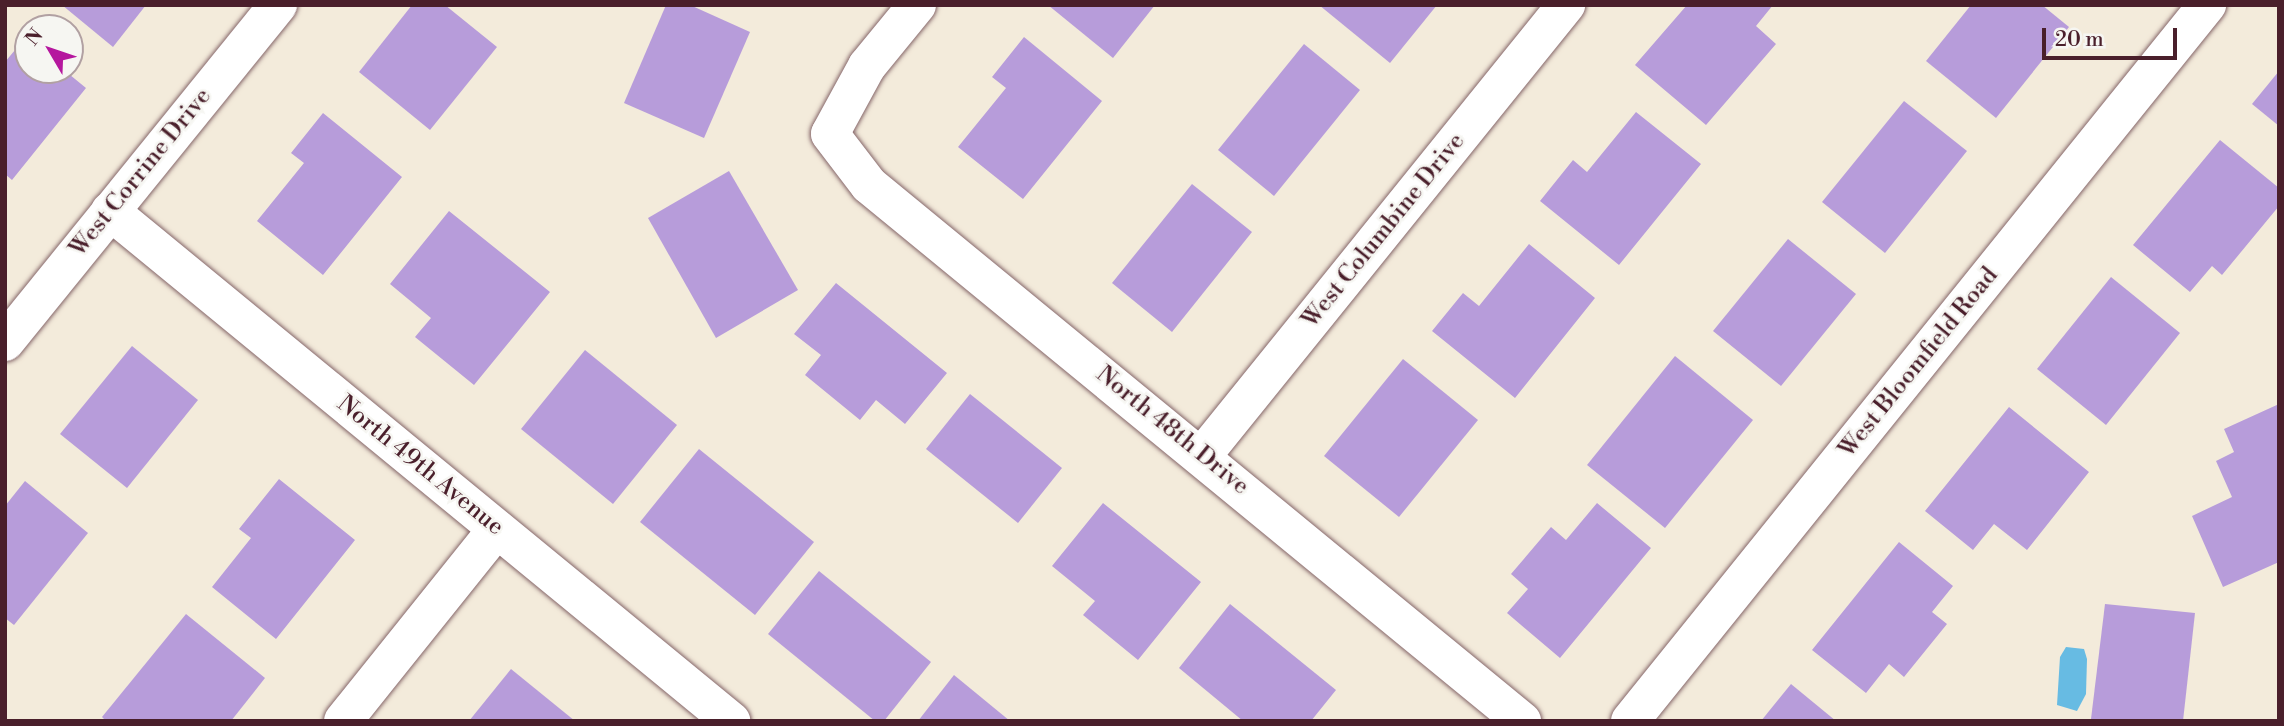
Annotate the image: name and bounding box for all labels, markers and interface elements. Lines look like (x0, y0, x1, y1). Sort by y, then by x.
north arrow (14, 14, 84, 84)
scale bar (2046, 14, 2181, 58)
text: N (20, 24, 48, 50)
text: 20 m (2055, 27, 2104, 53)
street label: West Corrine Drive (64, 83, 218, 263)
street label: West Columbine Drive (1297, 128, 1471, 334)
street label: West Bloomfield Road (1833, 262, 2005, 464)
street label: North 48th Drive (1090, 361, 1254, 501)
street label: North 49th Avenue (331, 390, 509, 542)

